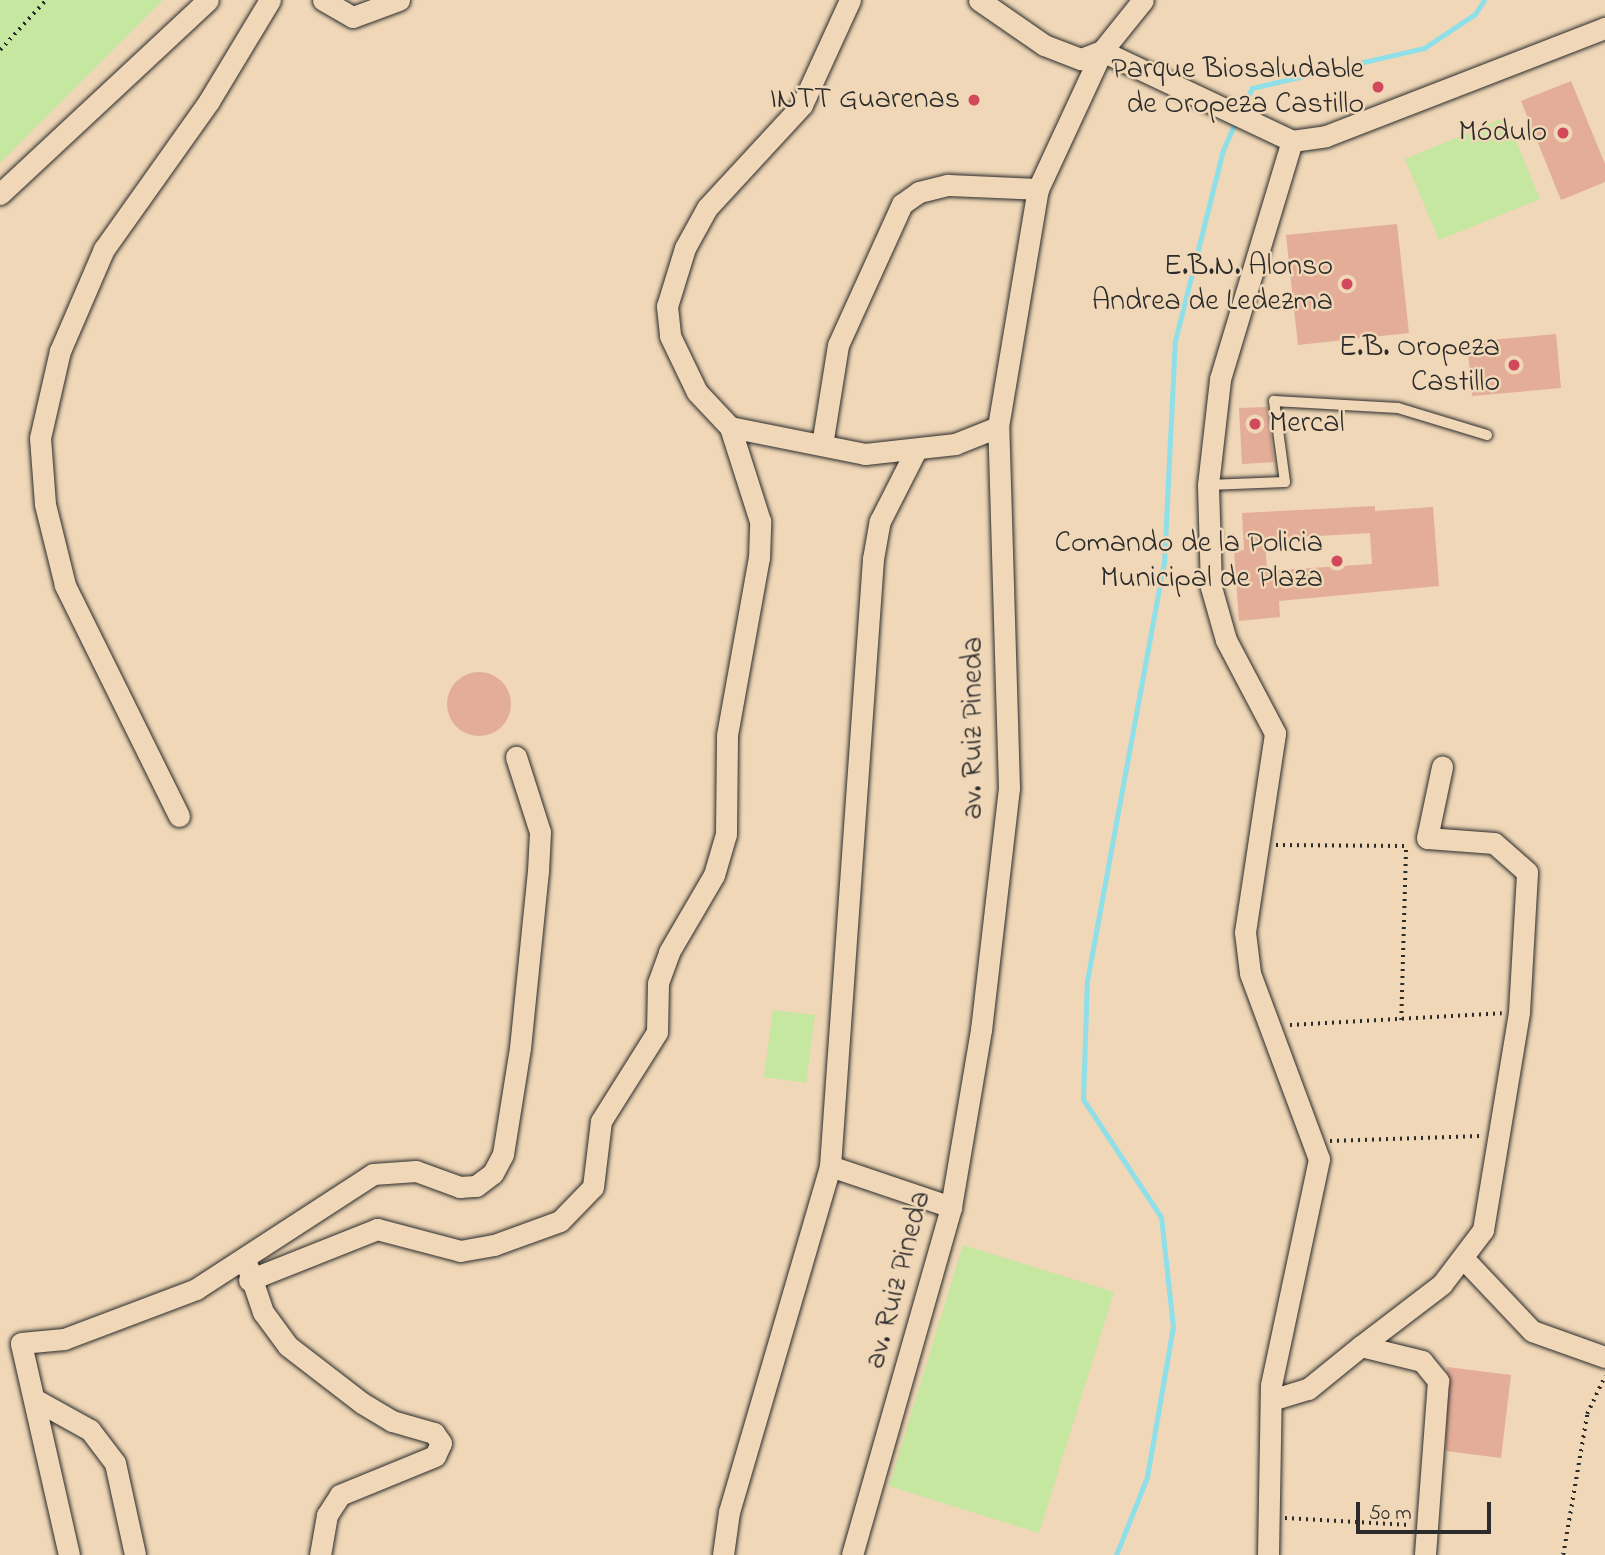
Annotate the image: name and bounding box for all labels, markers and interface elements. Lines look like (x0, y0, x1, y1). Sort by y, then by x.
place label: Parque Biosaludable de Oropeza Castillo (1111, 52, 1364, 122)
marker: Parque Biosaludable de Oropeza Castillo (1370, 79, 1386, 95)
place label: INTT Guarenas (770, 82, 960, 118)
marker: INTT Guarenas (966, 92, 982, 108)
place label: Módulo (1459, 115, 1547, 151)
marker: Módulo (1553, 123, 1573, 143)
place label: E.B.N. Alonso Andrea de Ledezma (1092, 249, 1333, 320)
marker: E.B.N. Alonso Andrea de Ledezma (1339, 276, 1355, 292)
place label: E.B. Oropeza Castillo (1339, 330, 1500, 400)
marker: E.B. Oropeza Castillo (1506, 357, 1522, 373)
place label: Mercal (1269, 406, 1345, 442)
marker: Mercal (1247, 416, 1263, 432)
place label: Comando de la Policia Municipal de Plaza (1055, 526, 1323, 596)
marker: Comando de la Policia Municipal de Plaza (1329, 553, 1345, 569)
street label: av. Ruiz Pineda (956, 637, 992, 819)
street label: av. Ruiz Pineda (858, 1187, 940, 1373)
scale bar (1360, 1488, 1495, 1532)
text: 50 m (1369, 1499, 1412, 1529)

